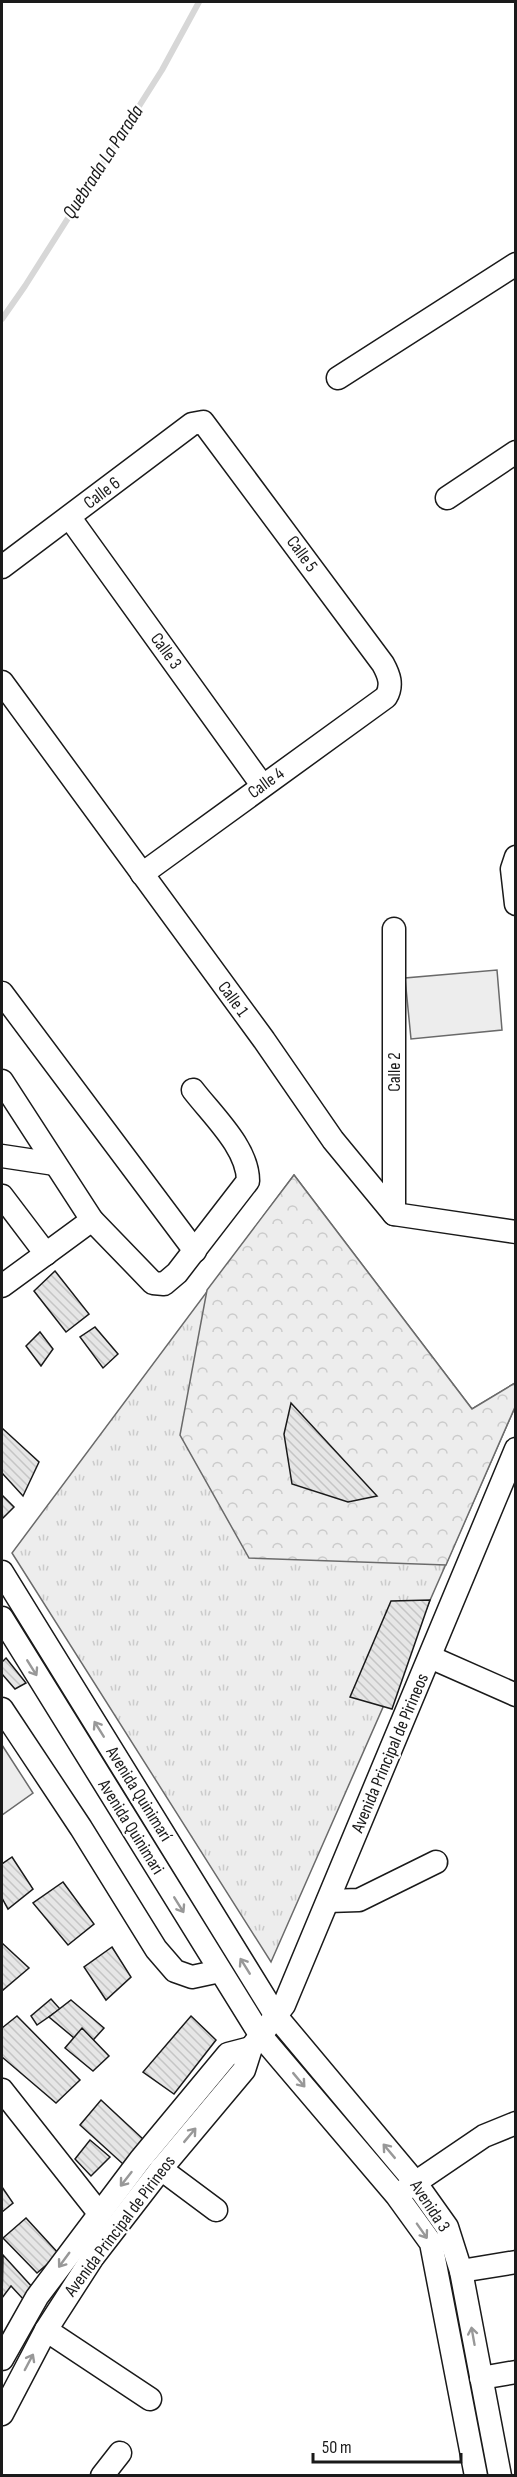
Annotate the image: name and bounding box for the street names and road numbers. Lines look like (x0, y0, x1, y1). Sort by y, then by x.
street label: Calle 6 (80, 473, 124, 513)
street label: Calle 5 (282, 532, 322, 576)
street label: Calle 3 (146, 629, 186, 673)
street label: Calle 4 (244, 763, 289, 803)
street label: Calle 1 (213, 977, 253, 1021)
street label: Calle 2 (384, 1052, 405, 1092)
street label: Avenida Principal de Pirineos (347, 1670, 433, 1837)
street label: Avenida Quinimarí (101, 1742, 177, 1846)
street label: Avenida Quinimari (93, 1775, 168, 1878)
street label: Avenida Principal de Pirineos (60, 2151, 180, 2301)
street label: Avenida 3 (405, 2175, 454, 2236)

